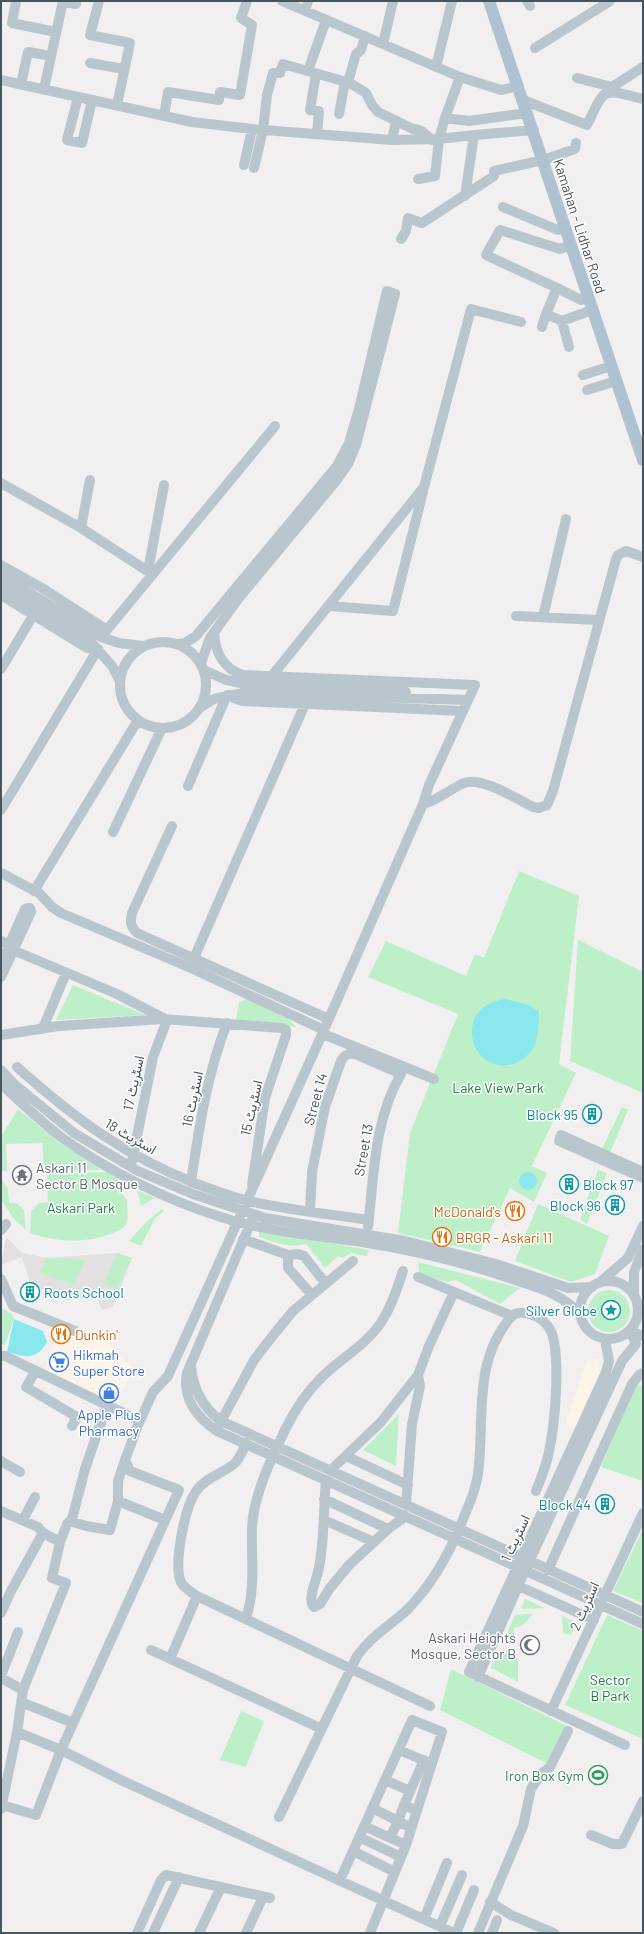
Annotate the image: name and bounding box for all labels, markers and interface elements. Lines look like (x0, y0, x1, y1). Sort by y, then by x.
street label: Kamahan - Lidhar Road (550, 157, 610, 295)
street label: اسٹریٹ 17 (119, 1054, 148, 1112)
street label: اسٹریٹ 16 (178, 1069, 207, 1129)
street label: Street 14 (300, 1071, 330, 1127)
street label: اسٹریٹ 15 (236, 1078, 267, 1138)
park label: Lake View Park (452, 1079, 544, 1096)
building icon: Block 95 (581, 1103, 603, 1125)
place label: Block 95 (527, 1106, 578, 1123)
street label: اسٹریٹ 18 (102, 1114, 160, 1158)
street label: Street 13 (350, 1122, 376, 1178)
place label: Askari 11 Sector B Mosque (36, 1159, 138, 1192)
temple icon: Askari 11 Sector B Mosque (11, 1164, 33, 1186)
building icon: Block 97 (558, 1173, 580, 1195)
place label: Block 97 (583, 1176, 634, 1193)
building icon: Block 96 (604, 1194, 626, 1216)
place label: Block 96 (550, 1197, 601, 1214)
park label: Askari Park (47, 1199, 115, 1216)
restaurant icon: McDonald's (504, 1200, 526, 1222)
place label: McDonald's (434, 1203, 501, 1220)
restaurant icon: BRGR - Askari 11 (431, 1226, 453, 1248)
place label: BRGR - Askari 11 (456, 1229, 552, 1246)
building icon: Roots School (19, 1281, 41, 1303)
place label: Roots School (44, 1284, 124, 1301)
place icon: Silver Globe (600, 1299, 622, 1321)
place label: Silver Globe (526, 1302, 597, 1319)
restaurant icon: Dunkin' (50, 1323, 72, 1345)
place label: Dunkin' (75, 1326, 118, 1343)
place label: Hikmah Super Store (73, 1346, 145, 1379)
supermarket icon: Hikmah Super Store (48, 1351, 70, 1373)
shop icon: Apple Plus Pharmacy (98, 1382, 120, 1404)
place label: Apple Plus Pharmacy (77, 1406, 141, 1439)
building icon: Block 44 (594, 1493, 616, 1515)
place label: Block 44 (539, 1496, 591, 1513)
street label: اسٹریٹ 1 (497, 1512, 534, 1564)
street label: اسٹریٹ 2 (566, 1579, 603, 1634)
place label: Askari Heights Mosque, Sector B (411, 1629, 516, 1662)
mosque icon: Askari Heights Mosque, Sector B (519, 1634, 541, 1656)
park label: Sector B Park (590, 1671, 630, 1704)
sports icon: Iron Box Gym (587, 1764, 609, 1786)
place label: Iron Box Gym (505, 1767, 584, 1784)

